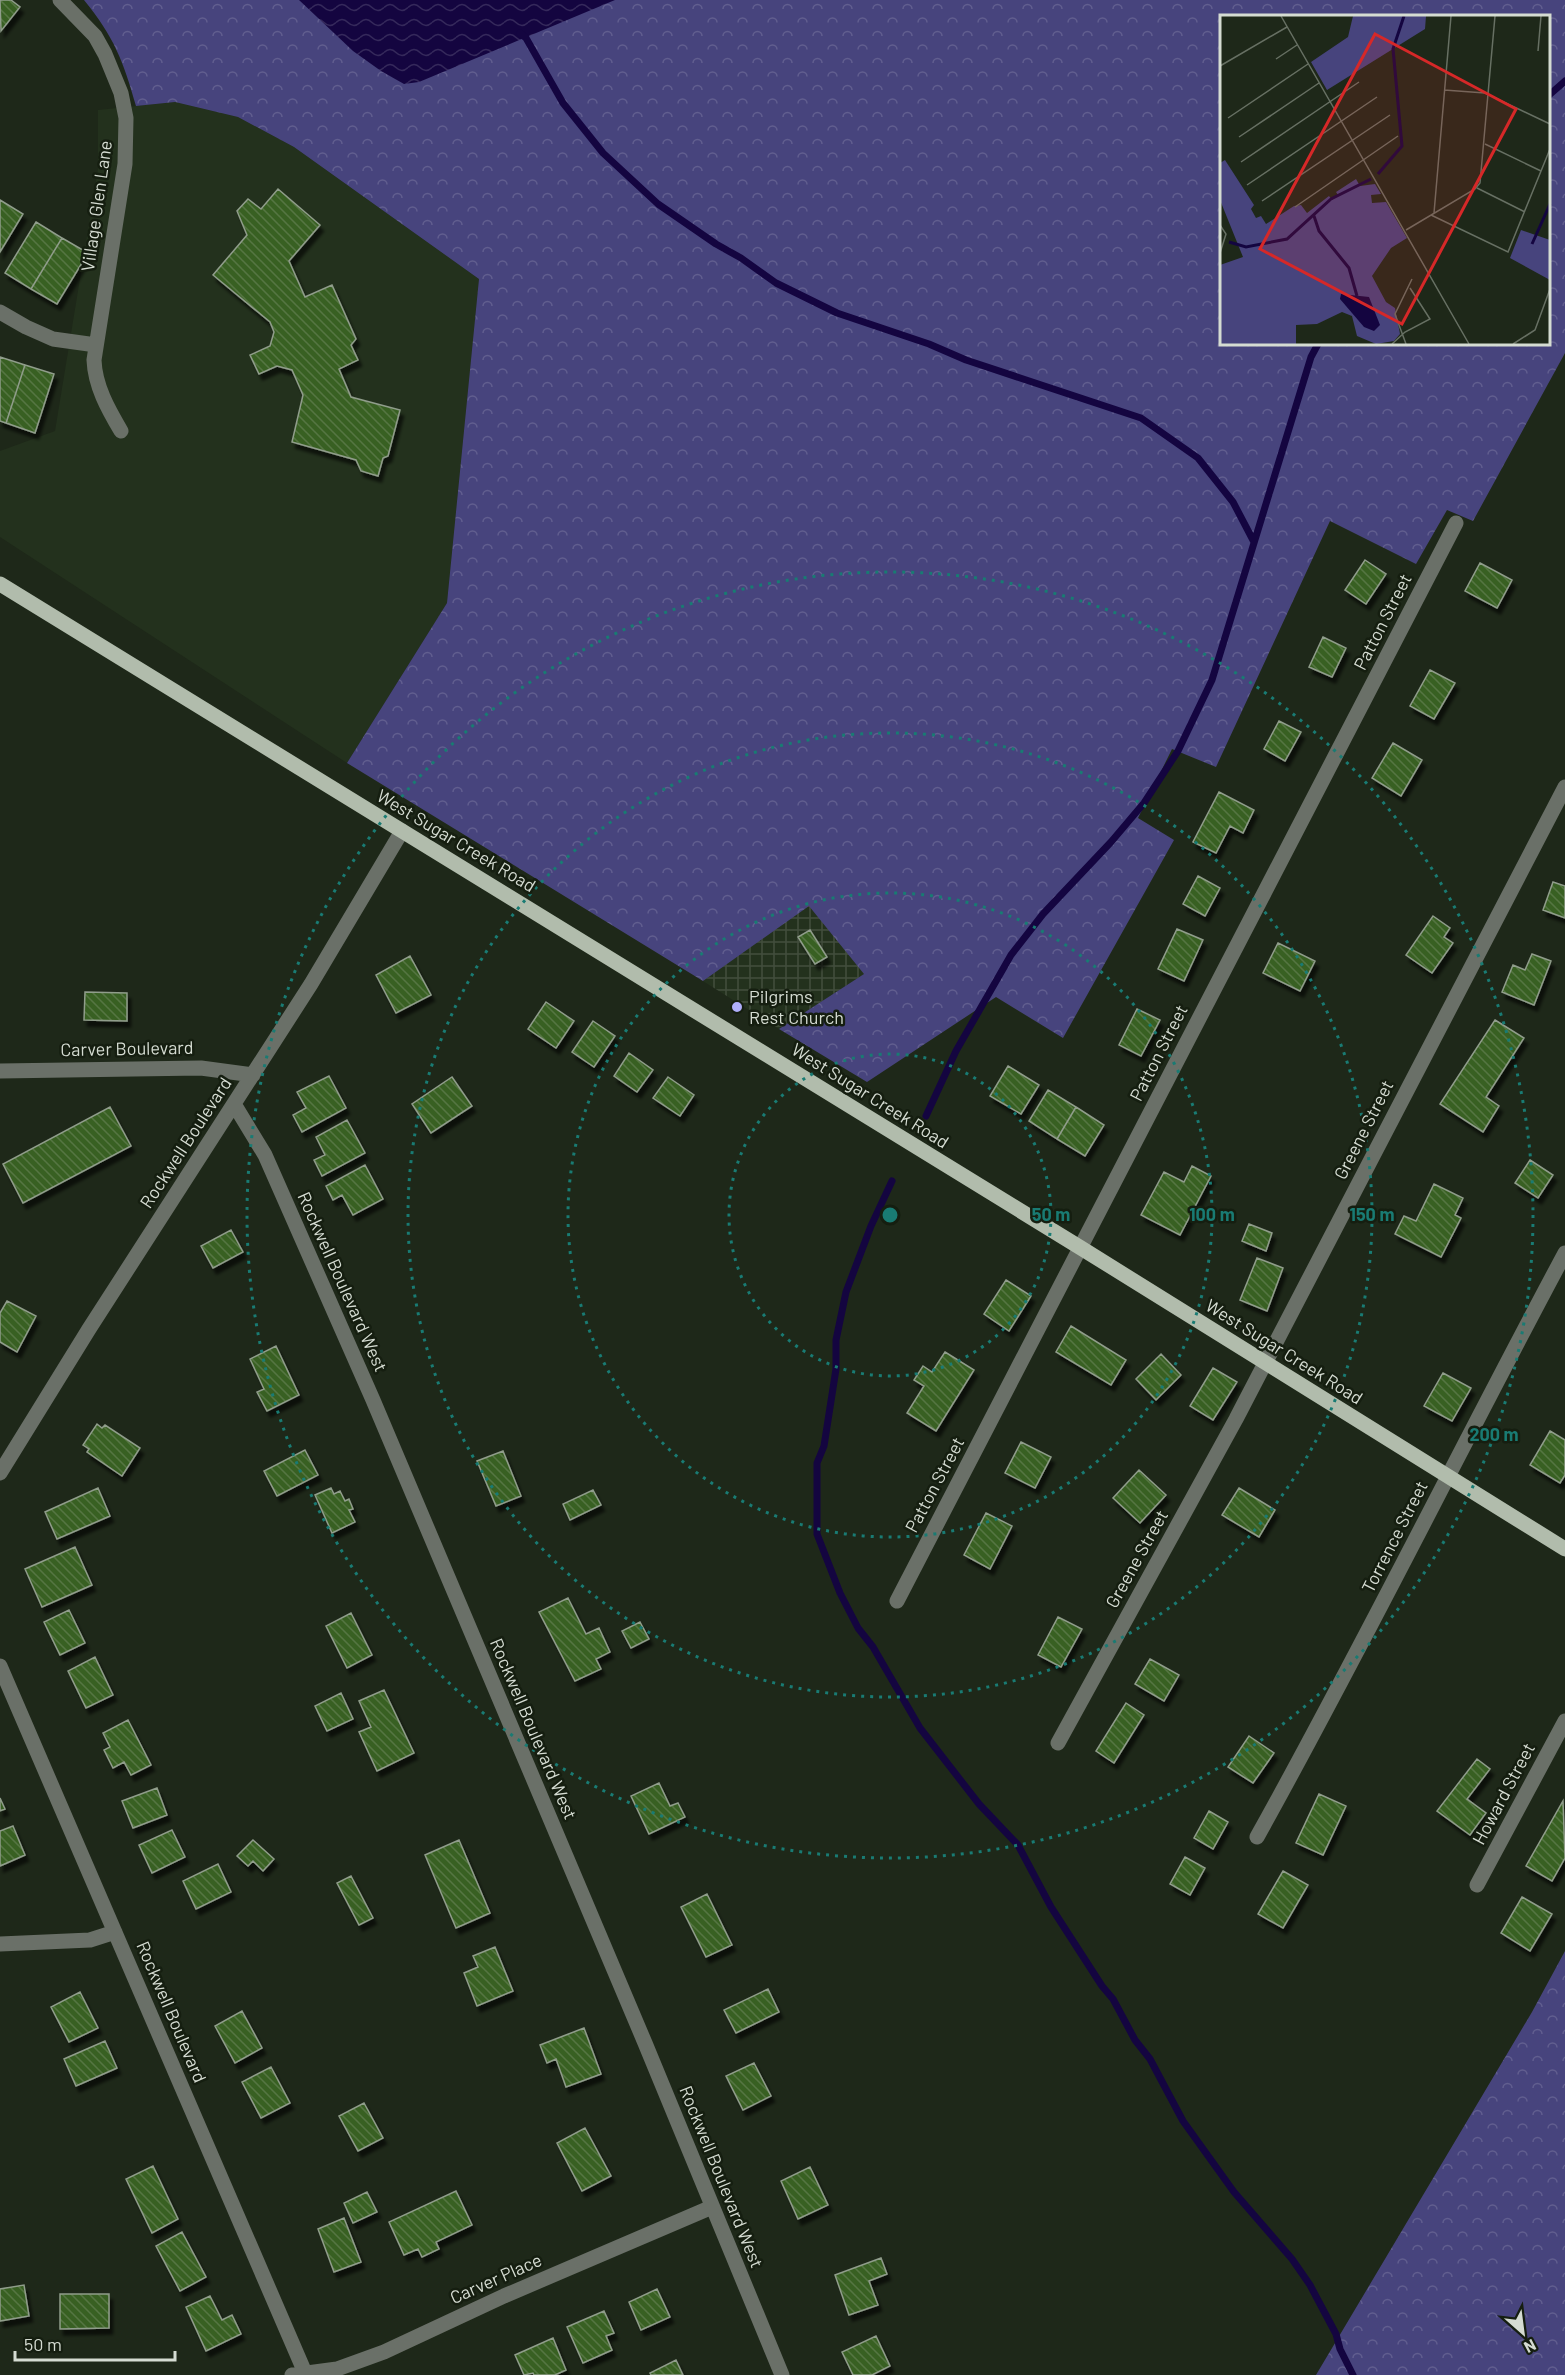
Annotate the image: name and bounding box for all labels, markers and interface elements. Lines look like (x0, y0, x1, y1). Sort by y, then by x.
inset map (1220, 15, 1550, 345)
street label: Village Glen Lane (76, 139, 116, 273)
street label: Patton Street (1349, 570, 1416, 673)
street label: West Sugar Creek Road (373, 784, 540, 896)
place label: Pilgrims Rest Church (749, 985, 844, 1028)
marker: Pilgrims Rest Church (730, 1000, 744, 1014)
street label: Patton Street (1125, 1001, 1192, 1104)
street label: Carver Boulevard (60, 1036, 194, 1060)
street label: West Sugar Creek Road (788, 1038, 953, 1153)
street label: Rockwell Boulevard (135, 1073, 236, 1212)
street label: Greene Street (1329, 1076, 1398, 1183)
street label: Rockwell Boulevard West (293, 1188, 393, 1375)
text: 50 m (1032, 1203, 1070, 1225)
text: 100 m (1189, 1203, 1235, 1225)
text: 150 m (1350, 1203, 1394, 1225)
centre of rings (880, 1205, 900, 1225)
street label: West Sugar Creek Road (1202, 1294, 1367, 1409)
text: 200 m (1469, 1423, 1519, 1445)
street label: Patton Street (900, 1433, 968, 1536)
street label: Torrence Street (1356, 1477, 1432, 1596)
street label: Greene Street (1100, 1506, 1172, 1611)
street label: Rockwell Boulevard West (486, 1635, 582, 1822)
street label: Howard Street (1467, 1739, 1539, 1848)
street label: Rockwell Boulevard (132, 1938, 212, 2086)
street label: Rockwell Boulevard West (675, 2082, 769, 2271)
street label: Carver Place (446, 2248, 545, 2308)
north arrow (1493, 2303, 1553, 2363)
scale bar (15, 2324, 176, 2362)
text: 50 m (24, 2333, 62, 2355)
text: N (1521, 2336, 1539, 2358)

